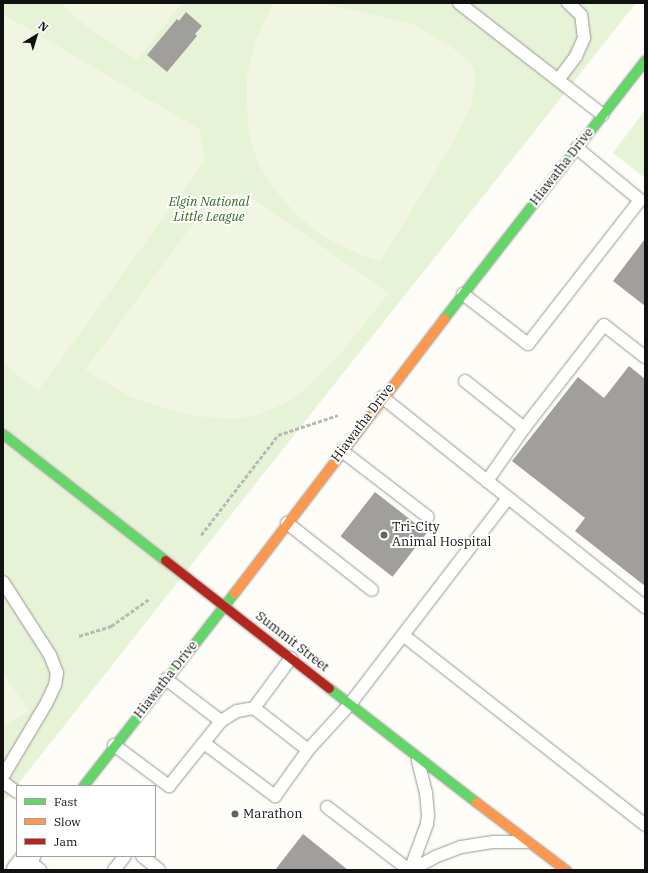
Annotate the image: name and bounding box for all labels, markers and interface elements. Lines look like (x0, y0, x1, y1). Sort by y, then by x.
north arrow (16, 16, 56, 56)
text: N (36, 18, 51, 35)
street label: Hiawatha Drive (527, 125, 597, 209)
park label: Elgin National Little League (169, 195, 249, 226)
street label: Hiawatha Drive (329, 381, 397, 465)
place label: Tri-City Animal Hospital (392, 520, 491, 551)
marker: Tri-City Animal Hospital (379, 530, 389, 540)
street label: Summit Street (252, 609, 332, 675)
street label: Hiawatha Drive (131, 638, 201, 722)
legend (16, 785, 156, 857)
text: Fast (54, 794, 78, 809)
place label: Marathon (243, 806, 303, 822)
marker: Marathon (230, 809, 240, 819)
text: Slow (54, 814, 81, 829)
text: Jam (54, 834, 77, 849)

